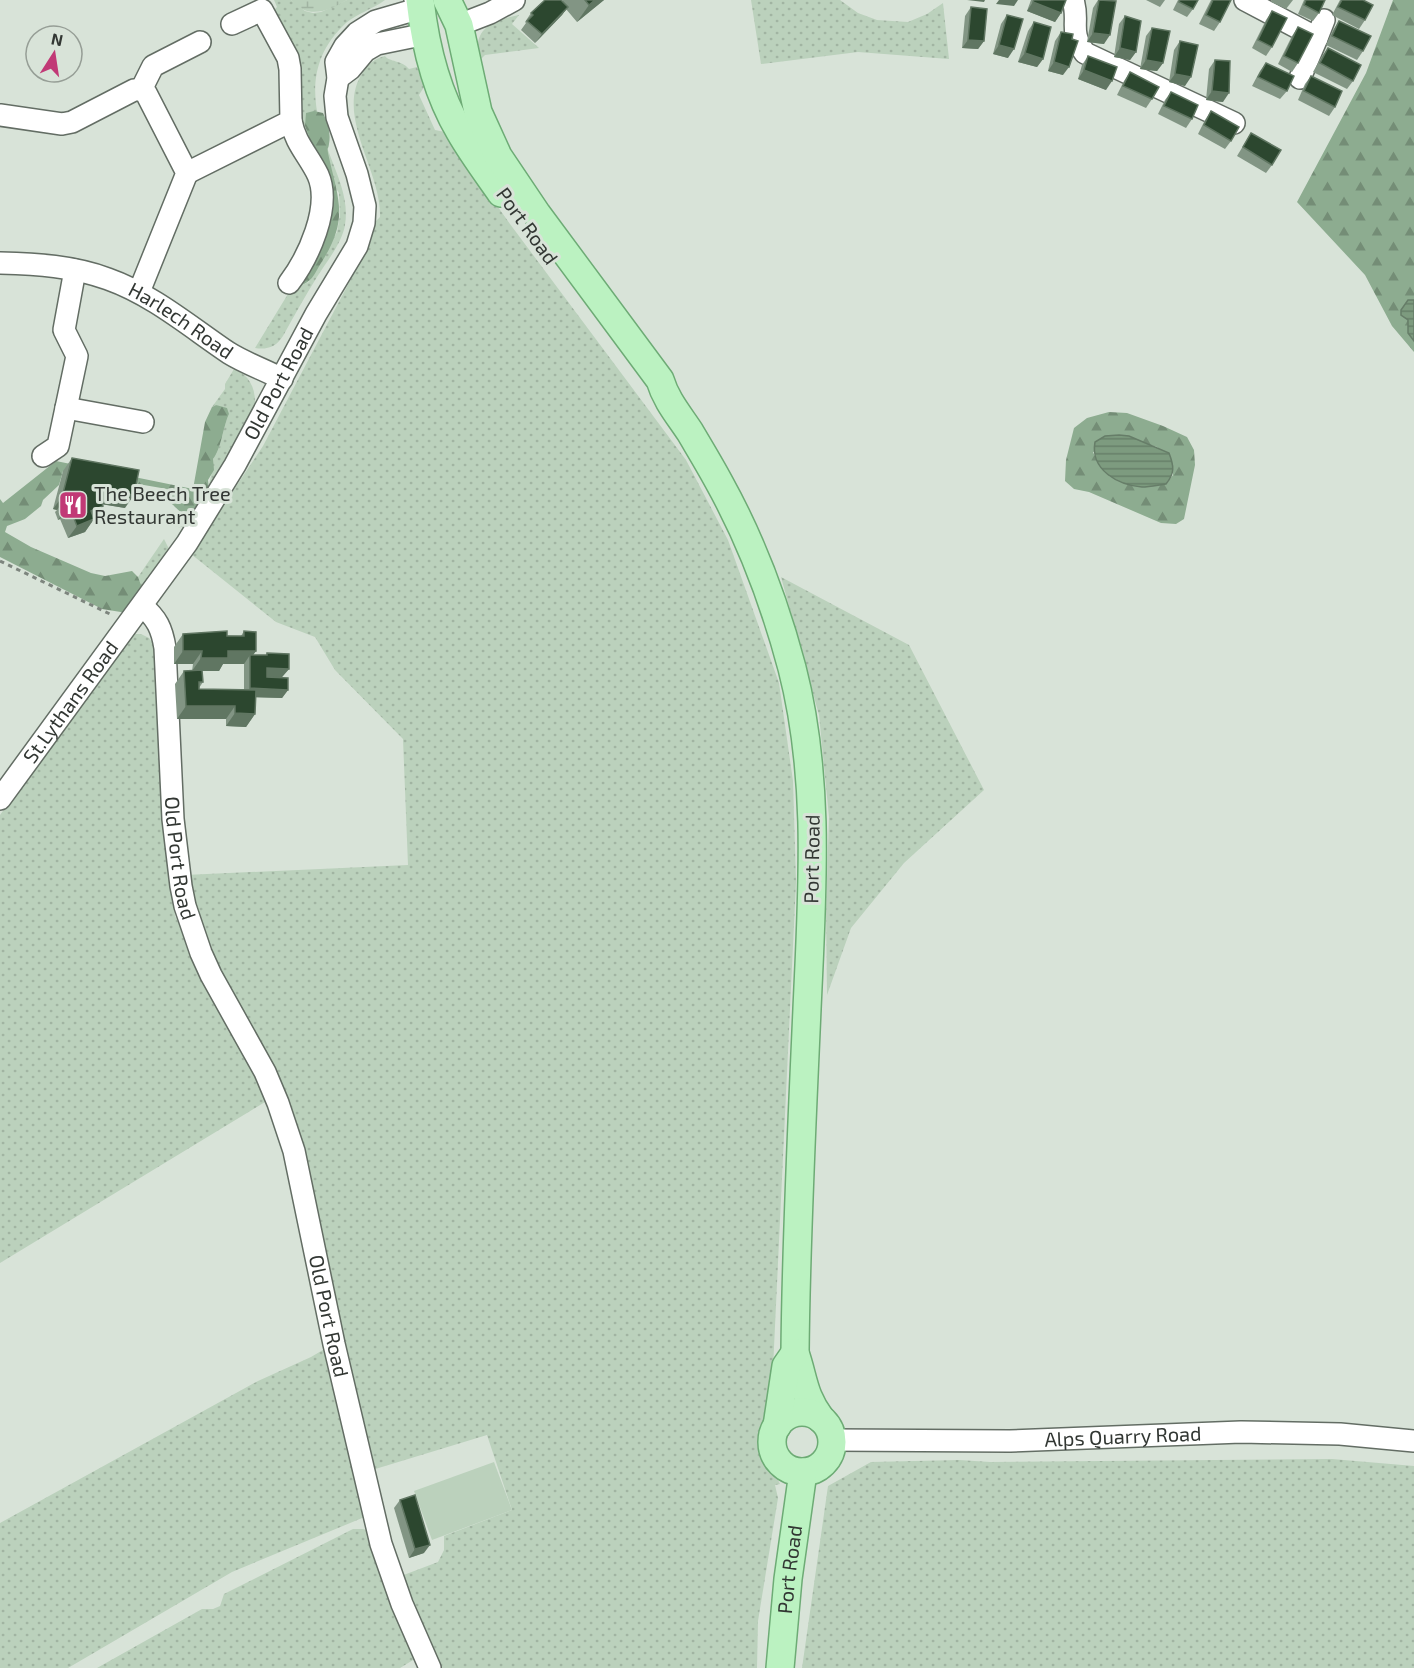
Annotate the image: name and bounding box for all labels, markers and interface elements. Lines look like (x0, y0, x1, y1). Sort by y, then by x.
north arrow (24, 24, 84, 84)
text: N (50, 28, 65, 49)
street label: Port Road (492, 182, 564, 269)
street label: Harlech Road (125, 277, 238, 364)
street label: Old Port Road (238, 323, 318, 444)
place label: The Beech Tree Restaurant (94, 481, 231, 528)
restaurant icon: The Beech Tree Restaurant (57, 489, 89, 521)
street label: St.Lythans Road (17, 636, 123, 767)
street label: Old Port Road (161, 796, 202, 923)
street label: Port Road (798, 814, 824, 904)
street label: Old Port Road (305, 1253, 354, 1379)
street label: Alps Quarry Road (1044, 1421, 1202, 1451)
street label: Port Road (772, 1523, 806, 1615)

